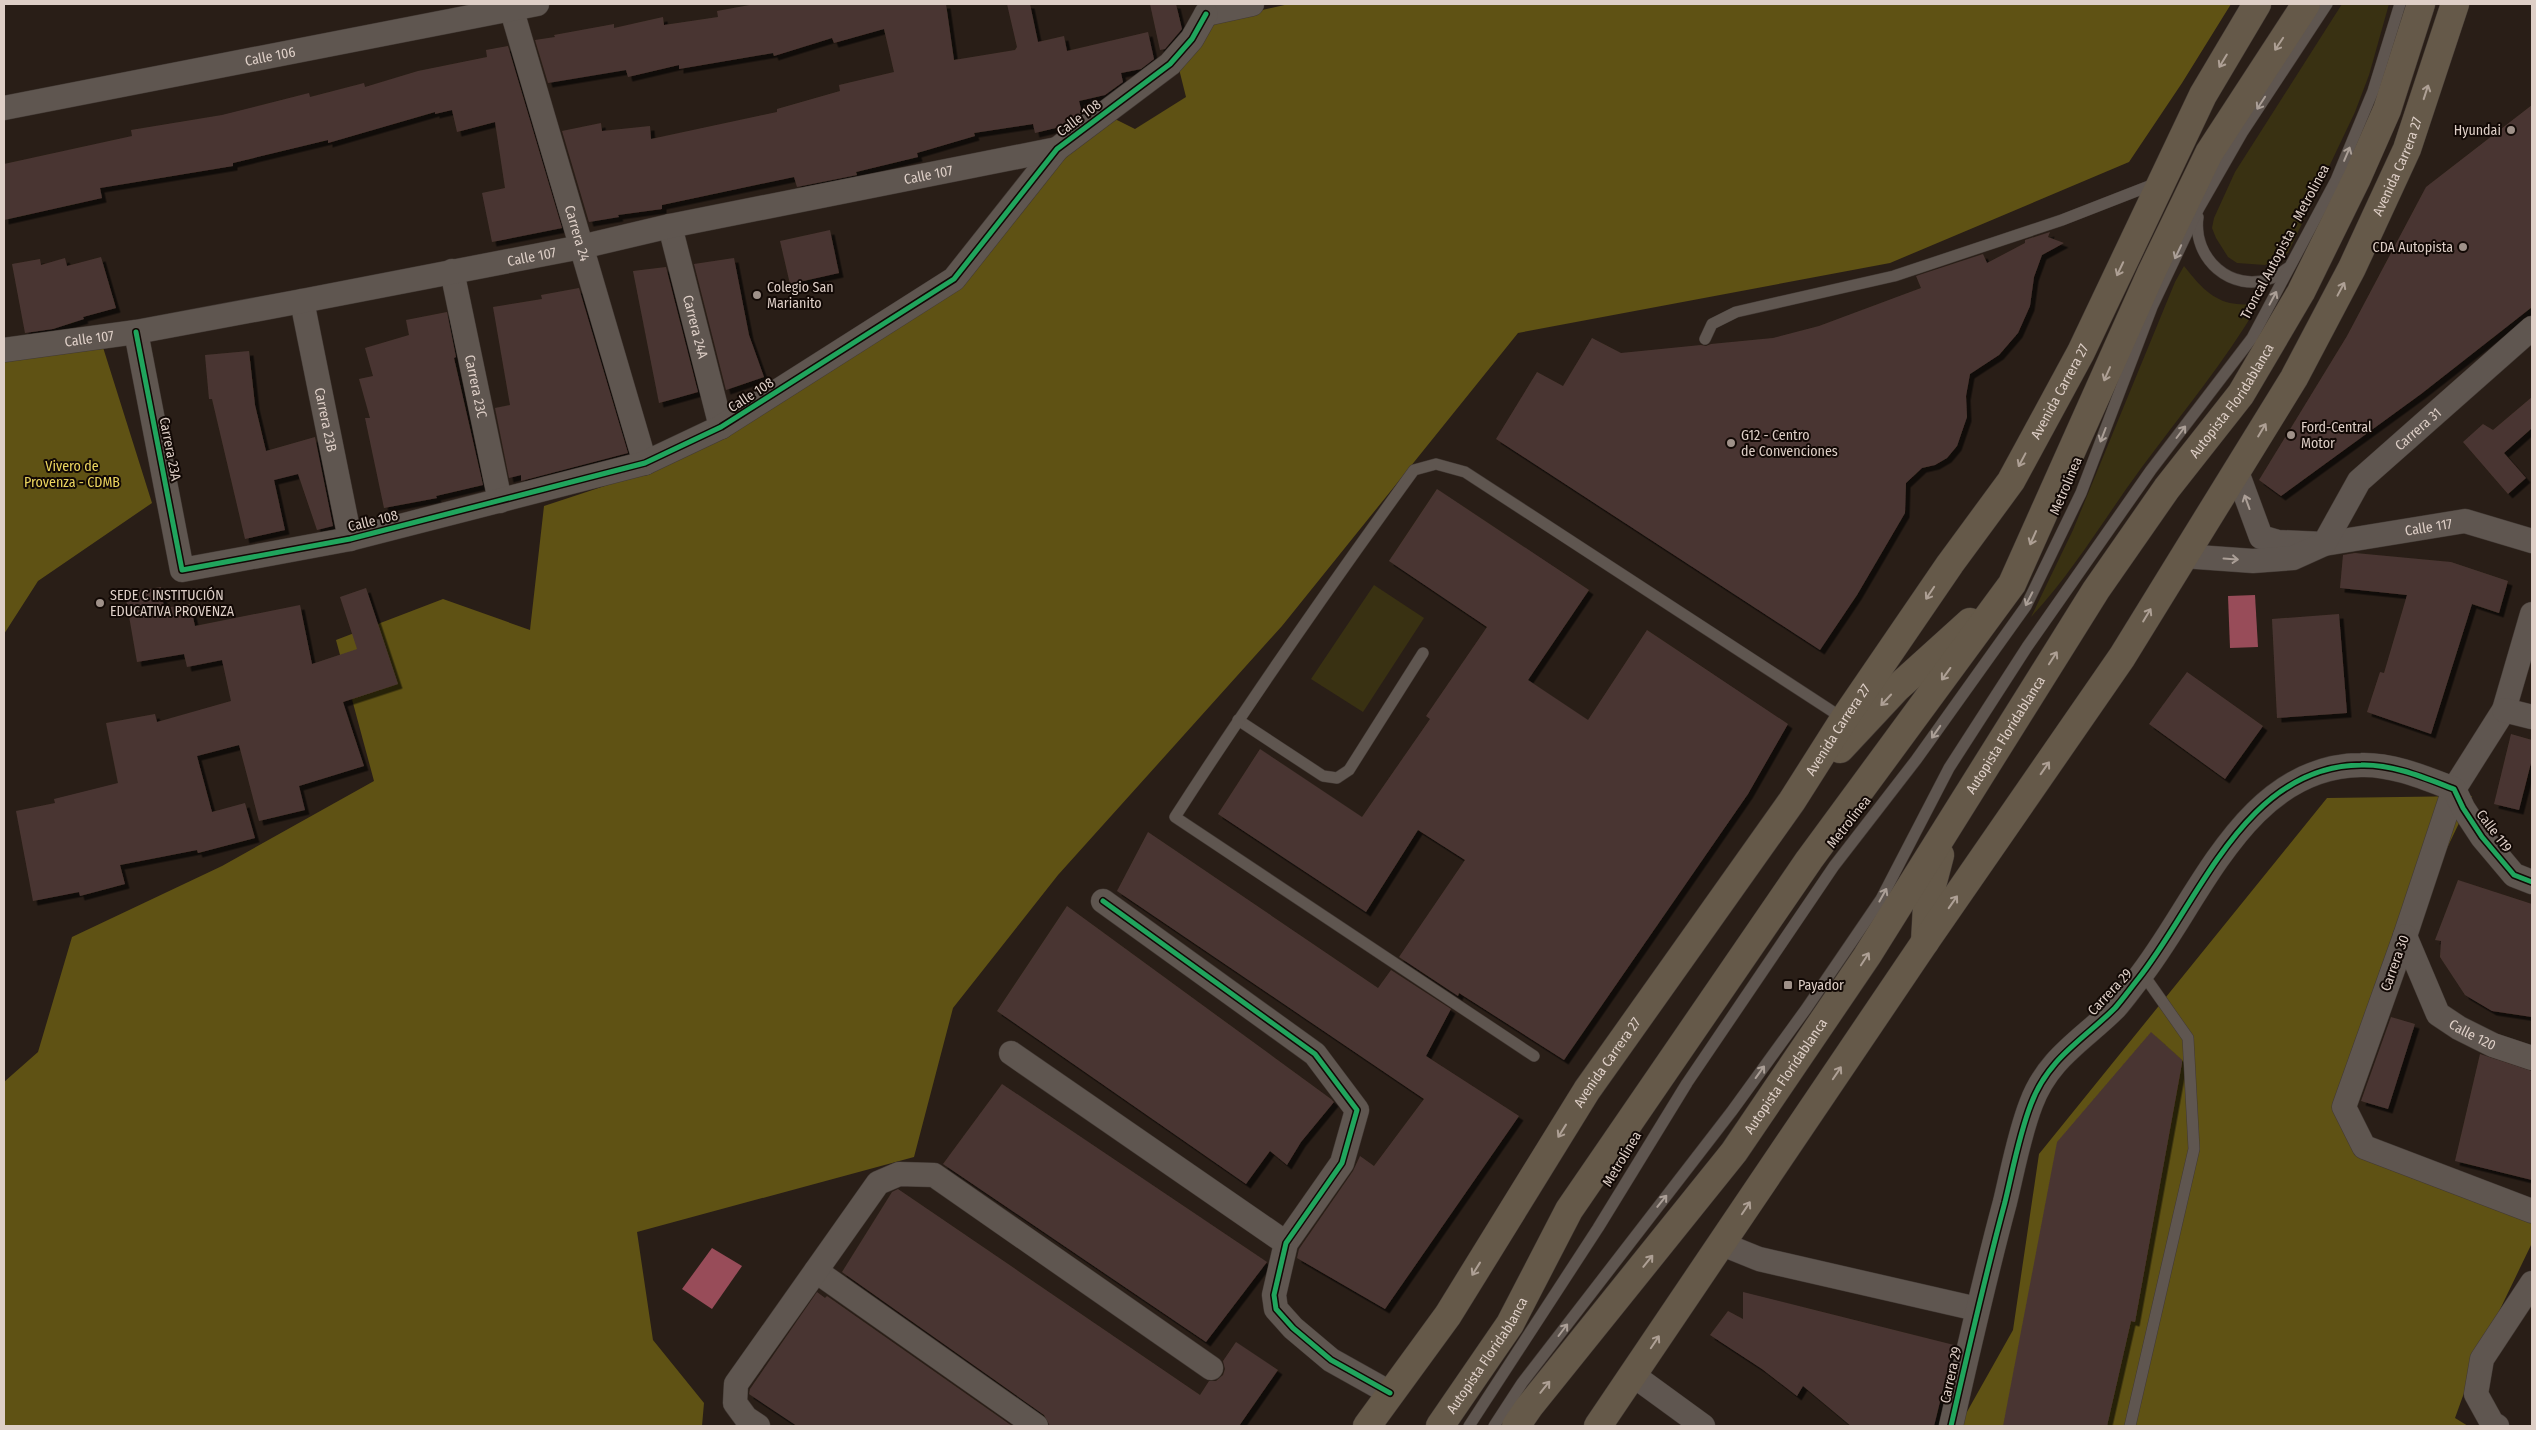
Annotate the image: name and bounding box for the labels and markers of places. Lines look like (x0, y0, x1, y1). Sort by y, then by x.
place label: Hyundai (2454, 122, 2501, 139)
marker: Hyundai (2505, 124, 2517, 136)
place label: CDA Autopista (2373, 239, 2453, 256)
marker: CDA Autopista (2457, 241, 2469, 253)
place label: Colegio San Marianito (767, 279, 834, 312)
marker: Colegio San Marianito (751, 289, 763, 301)
place label: Ford-Central Motor (2301, 419, 2372, 452)
place label: G12 - Centro de Convenciones (1741, 427, 1838, 460)
marker: Ford-Central Motor (2285, 429, 2297, 441)
marker: G12 - Centro de Convenciones (1725, 437, 1737, 449)
place label: SEDE C INSTITUCIÓN EDUCATIVA PROVENZA (110, 586, 235, 620)
marker: SEDE C INSTITUCIÓN EDUCATIVA PROVENZA (94, 597, 106, 609)
place label: Payador (1798, 977, 1844, 994)
marker: Payador (1782, 979, 1794, 991)

